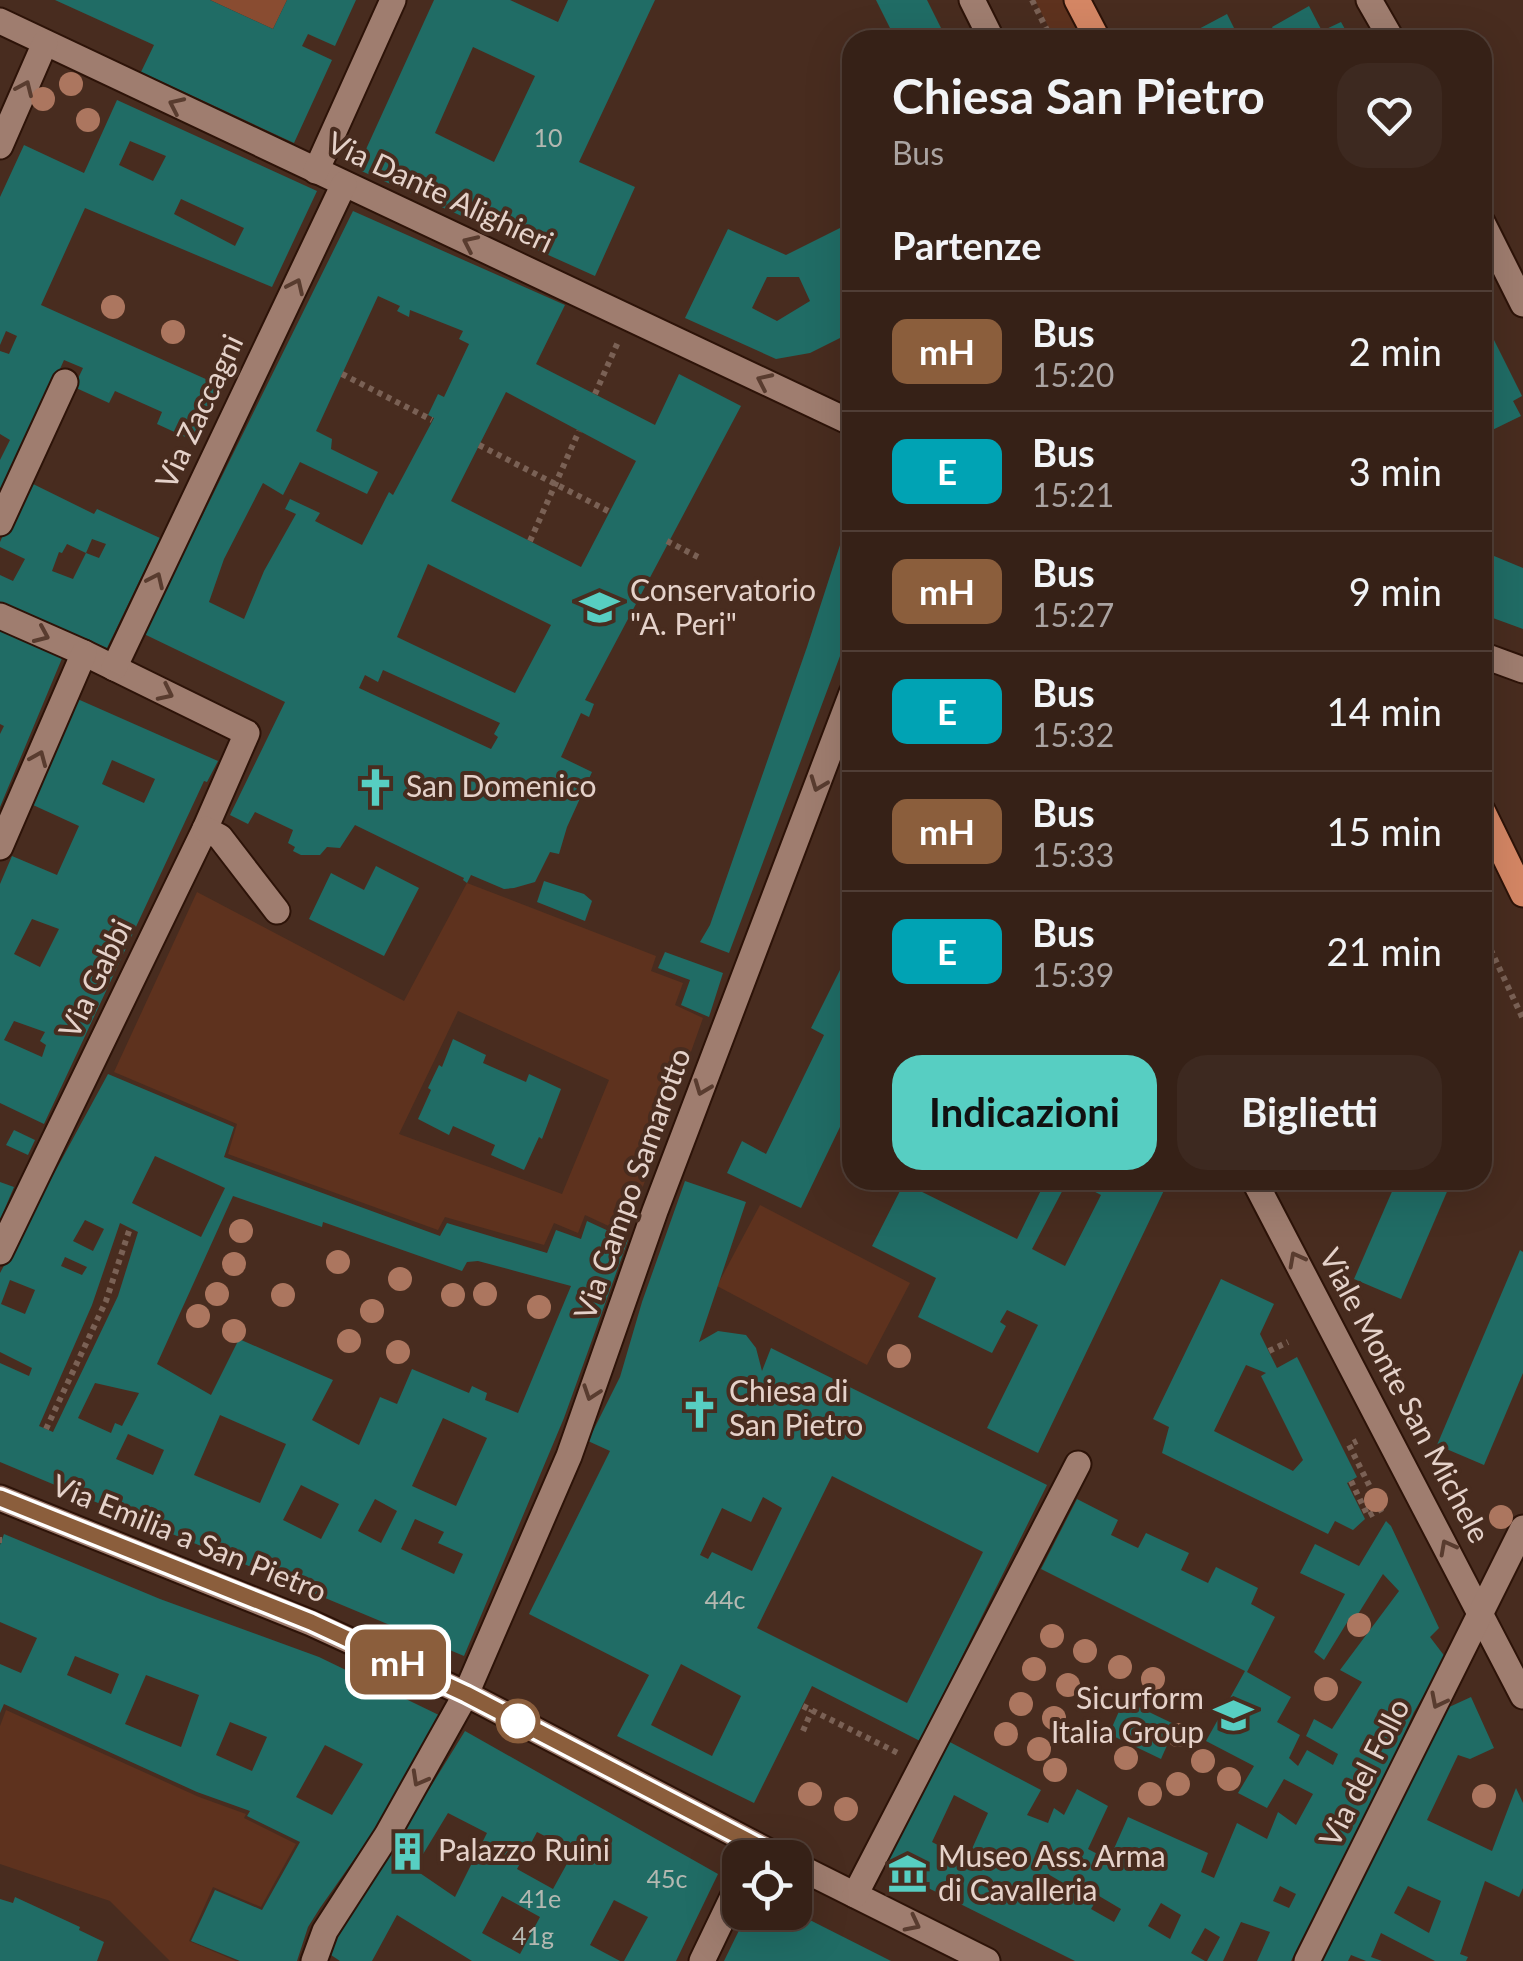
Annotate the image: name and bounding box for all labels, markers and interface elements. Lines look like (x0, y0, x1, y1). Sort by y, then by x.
button: heart (1337, 63, 1442, 168)
text: Chiesa San Pietro (892, 67, 1265, 124)
one-way arrow (13, 80, 33, 98)
one-way arrow (168, 97, 186, 117)
house number: 10 (533, 122, 563, 152)
street label: Via Dante Alighieri (322, 123, 560, 259)
text: Bus (892, 133, 944, 172)
text: Partenze (892, 222, 1042, 268)
one-way arrow (462, 236, 480, 256)
one-way arrow (283, 278, 303, 296)
text: Bus (1032, 309, 1095, 355)
street label: Via Zaccagni (147, 328, 250, 494)
text: 2 min (1349, 328, 1442, 374)
text: mH (919, 330, 975, 372)
text: 15:20 (1032, 355, 1114, 394)
one-way arrow (756, 374, 774, 394)
text: Bus (1032, 429, 1095, 475)
text: 3 min (1349, 448, 1442, 494)
text: E (937, 450, 957, 492)
text: 15:21 (1032, 475, 1114, 514)
text: Bus (1032, 549, 1095, 595)
text: 9 min (1349, 568, 1442, 614)
text: mH (919, 570, 975, 612)
place label: Conservatorio "A. Peri" (630, 571, 816, 641)
one-way arrow (143, 572, 163, 590)
school or university icon: Conservatorio "A. Peri" (579, 587, 621, 629)
text: 15:27 (1032, 595, 1114, 634)
one-way arrow (32, 622, 50, 642)
text: Bus (1032, 669, 1095, 715)
one-way arrow (155, 681, 173, 700)
text: 14 min (1327, 688, 1442, 734)
text: E (937, 690, 957, 732)
text: 15:32 (1032, 715, 1114, 754)
one-way arrow (27, 750, 47, 768)
church icon: San Domenico (355, 766, 397, 808)
place label: San Domenico (406, 767, 597, 803)
one-way arrow (809, 775, 830, 792)
text: Bus (1032, 789, 1095, 835)
text: 15 min (1327, 808, 1442, 854)
text: mH (919, 810, 975, 852)
text: 15:33 (1032, 835, 1114, 874)
text: Bus (1032, 909, 1095, 955)
street label: Via Gabbi (50, 913, 138, 1043)
text: 21 min (1327, 928, 1442, 974)
text: E (937, 930, 957, 972)
text: 15:39 (1032, 955, 1114, 994)
street label: Via Campo Samarotto (565, 1043, 697, 1324)
button: Indicazioni (892, 1055, 1157, 1170)
button: Biglietti (1177, 1055, 1442, 1170)
one-way arrow (694, 1078, 714, 1096)
street label: Viale Monte San Michele (1313, 1242, 1499, 1548)
one-way arrow (1289, 1252, 1308, 1270)
place label: Chiesa di San Pietro (729, 1372, 863, 1442)
one-way arrow (583, 1384, 603, 1401)
church icon: Chiesa di San Pietro (678, 1388, 720, 1430)
street label: Via Emilia a San Pietro (47, 1466, 332, 1609)
one-way arrow (1440, 1540, 1459, 1558)
house number: 44c (705, 1584, 746, 1614)
line badge: mH (353, 1630, 443, 1694)
text: mH (370, 1641, 426, 1683)
place label: Sicurform Italia Group (1051, 1679, 1204, 1749)
one-way arrow (1431, 1690, 1450, 1708)
street label: Via del Follo (1311, 1692, 1416, 1852)
school or university icon: Sicurform Italia Group (1213, 1695, 1255, 1737)
unlabelled marker (497, 1700, 539, 1742)
one-way arrow (411, 1768, 431, 1786)
building icon: Palazzo Ruini (387, 1830, 429, 1872)
place label: Palazzo Ruini (438, 1831, 610, 1867)
place label: Museo Ass. Arma di Cavalleria (938, 1837, 1166, 1907)
map controls (722, 1840, 812, 1930)
button: locate (722, 1840, 812, 1930)
museum icon: Museo Ass. Arma di Cavalleria (887, 1853, 929, 1895)
house number: 45c (647, 1863, 688, 1893)
house number: 41e (519, 1883, 561, 1913)
one-way arrow (903, 1912, 921, 1931)
house number: 41g (512, 1920, 554, 1950)

